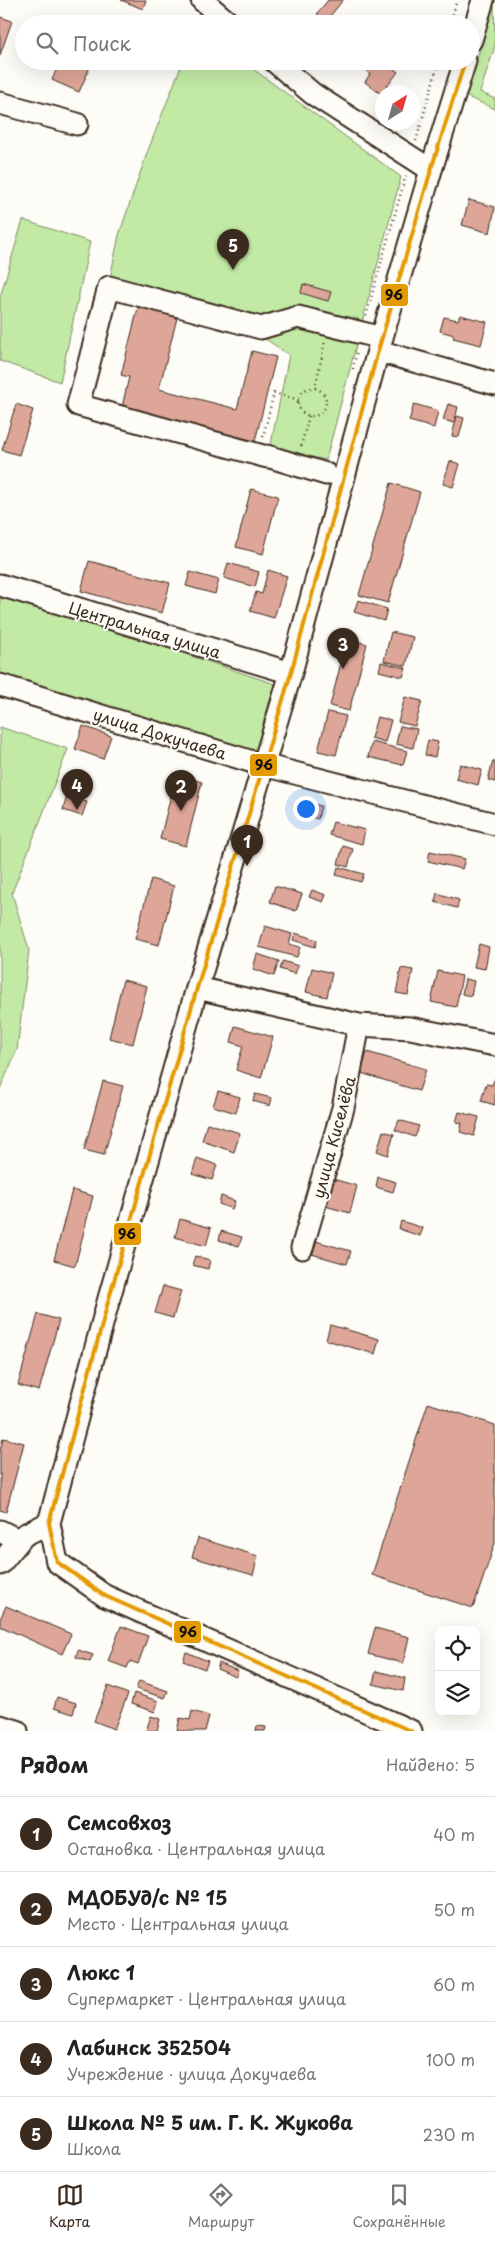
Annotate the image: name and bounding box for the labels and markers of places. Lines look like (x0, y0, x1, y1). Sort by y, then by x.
pin: 5 (217, 229, 249, 270)
pin: 3 (327, 628, 359, 669)
pin: 4 (61, 769, 93, 810)
pin: 2 (165, 770, 197, 811)
pin: 1 (231, 825, 263, 866)

